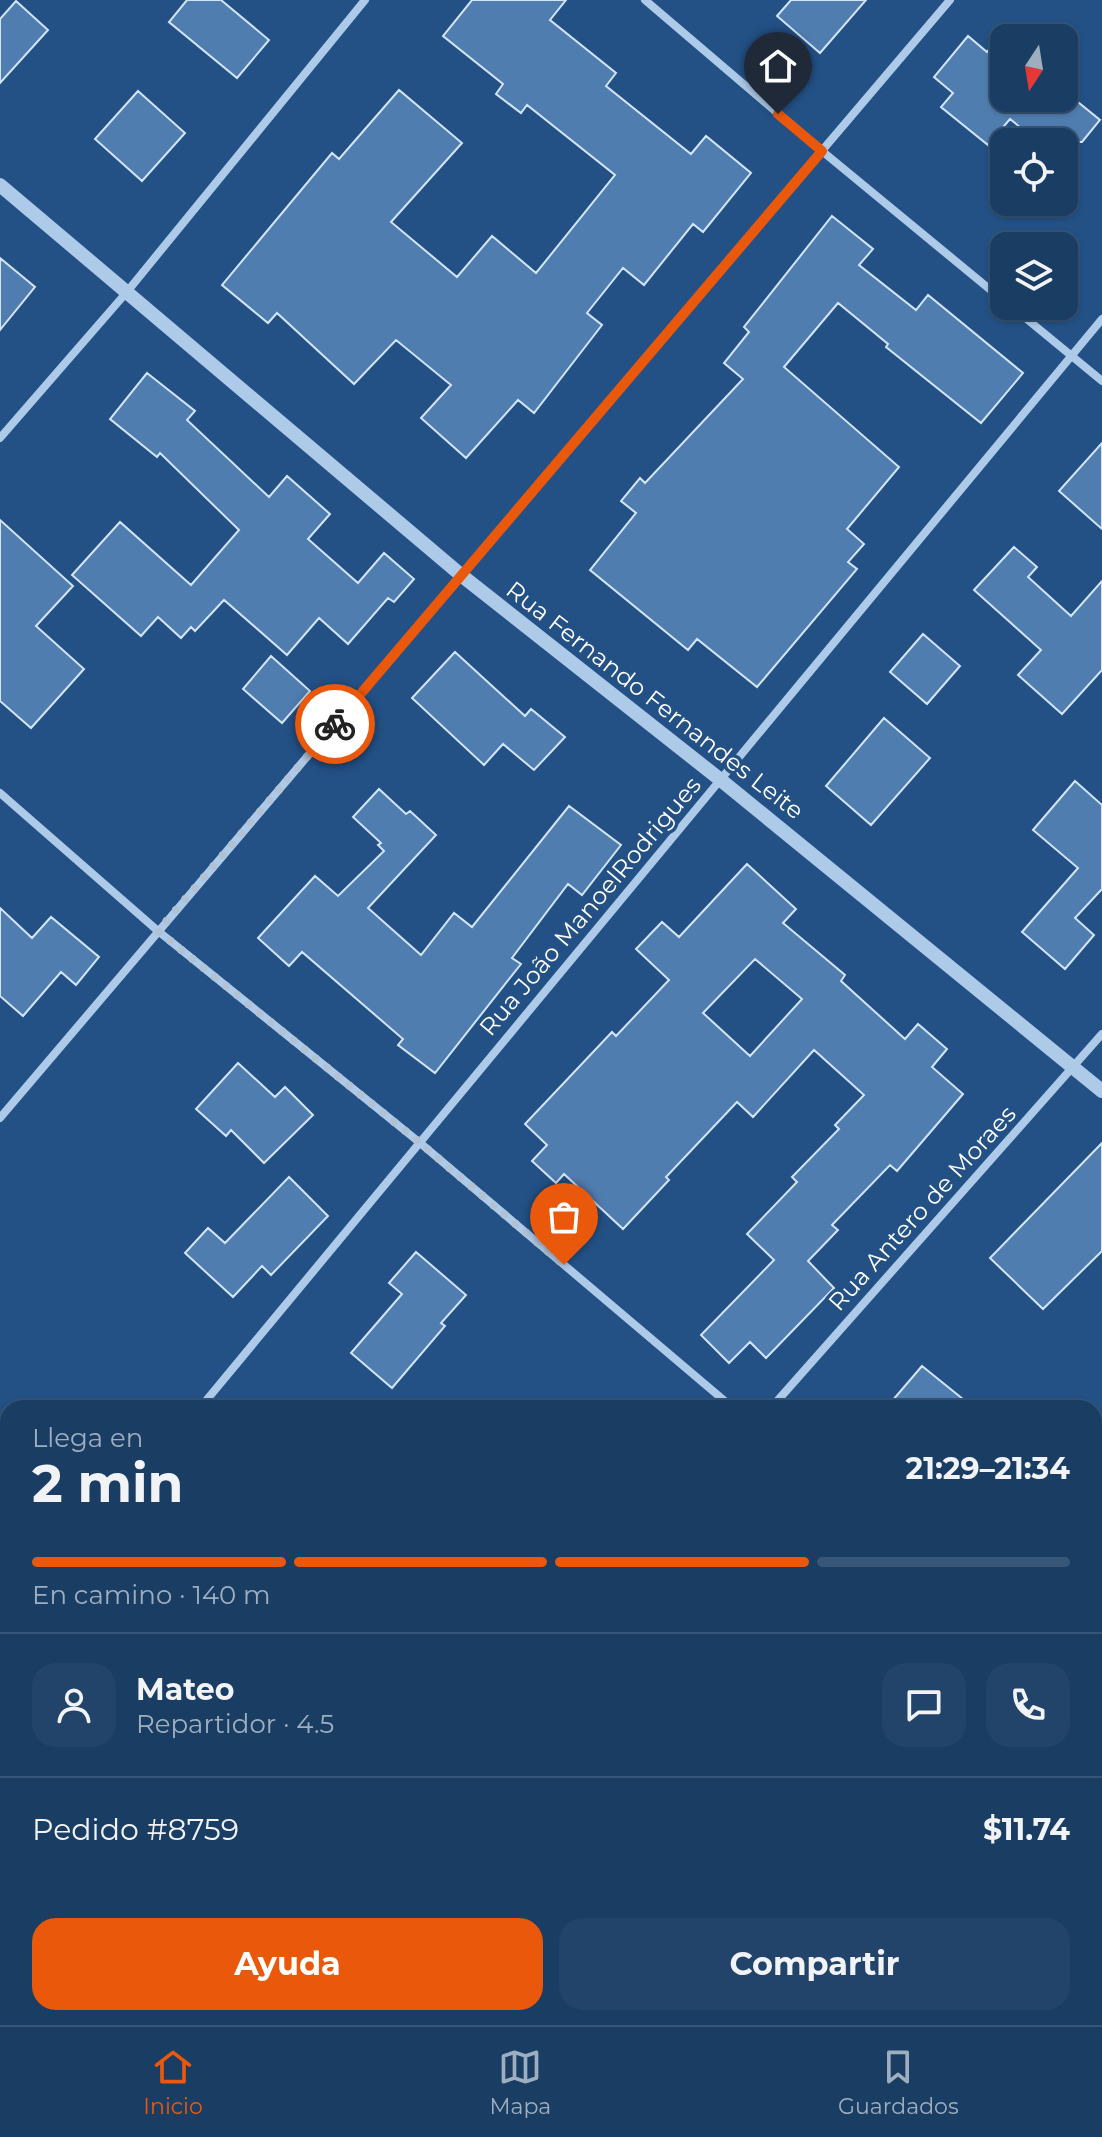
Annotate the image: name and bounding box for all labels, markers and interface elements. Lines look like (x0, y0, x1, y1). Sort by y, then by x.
north arrow (990, 24, 1078, 112)
map controls (990, 24, 1078, 320)
pin (744, 32, 812, 114)
icon: home (756, 44, 800, 88)
button: locate (990, 128, 1078, 216)
button: layers (990, 232, 1078, 320)
street label: Rua Fernando Fernandes Leite (501, 575, 809, 825)
courier (295, 684, 375, 764)
icon: bike (313, 702, 357, 746)
street label: Rua João ManoelRodrigues (473, 771, 707, 1041)
street label: Rua Antero de Moraes (822, 1100, 1022, 1316)
pin (530, 1183, 598, 1265)
icon: bag (542, 1195, 586, 1239)
text: Llega en (32, 1422, 143, 1454)
text: 21:29–21:34 (906, 1450, 1070, 1487)
text: 2 min (32, 1452, 184, 1515)
text: En camino · 140 m (32, 1579, 271, 1611)
button: person (32, 1663, 116, 1747)
button: chat (882, 1663, 966, 1747)
button: phone (986, 1663, 1070, 1747)
text: Mateo (136, 1671, 234, 1708)
text: Repartidor · 4.5 (136, 1708, 334, 1740)
text: Pedido #8759 (32, 1811, 239, 1848)
text: $11.74 (983, 1811, 1070, 1848)
button: Ayuda (32, 1918, 543, 2010)
button: Compartir (559, 1918, 1070, 2010)
tab: Inicio (143, 2045, 203, 2120)
tab: Mapa (489, 2045, 551, 2120)
tab: Guardados (838, 2045, 959, 2120)

